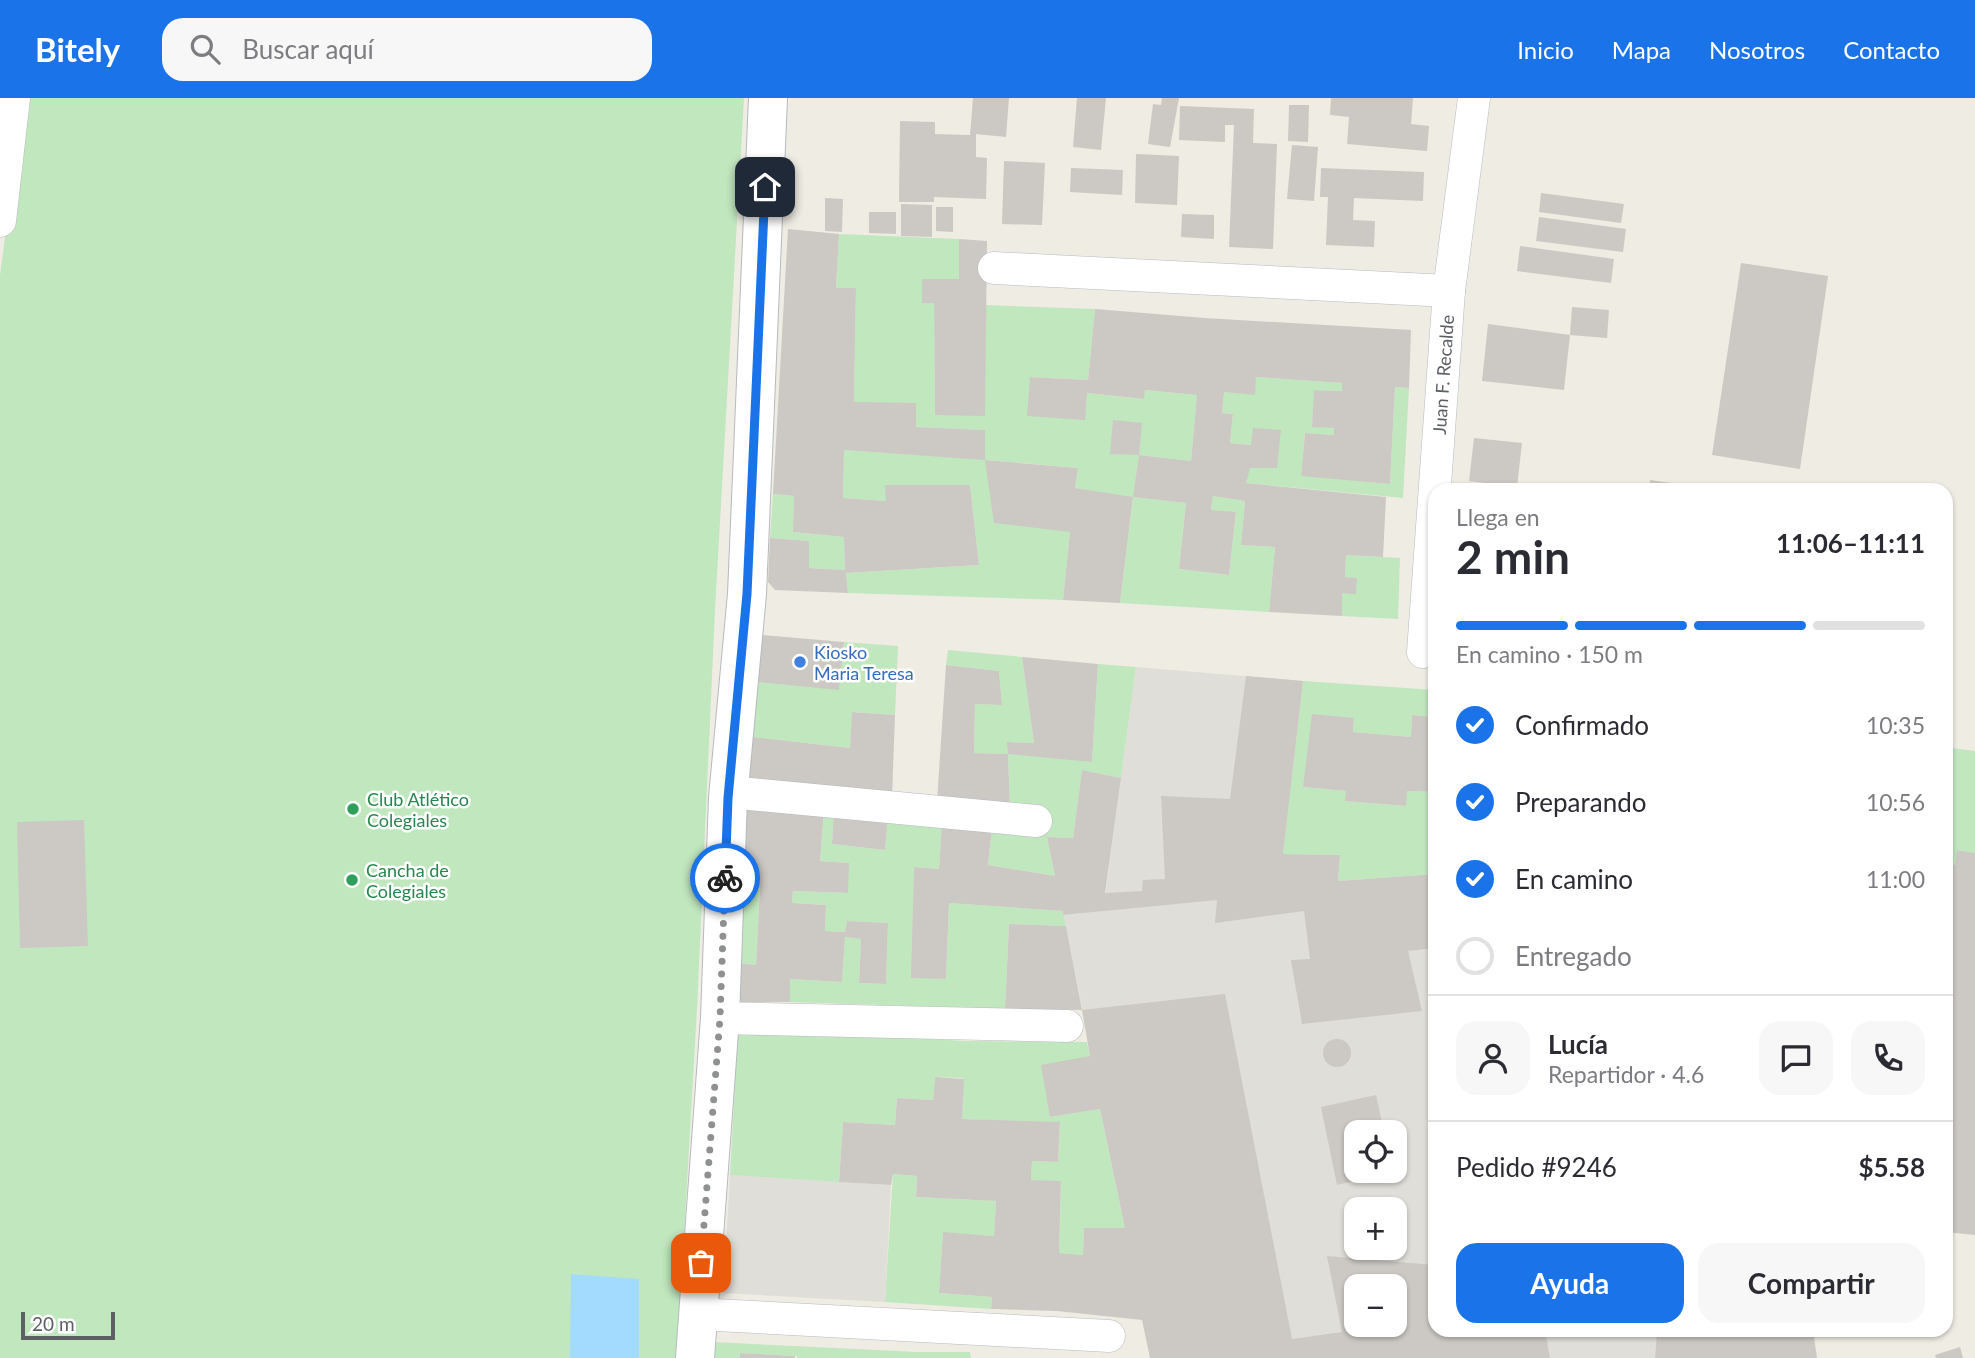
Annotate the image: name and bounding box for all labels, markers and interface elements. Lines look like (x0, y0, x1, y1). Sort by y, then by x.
search box (162, 18, 652, 81)
text: Bitely (35, 29, 120, 69)
icon: search (186, 30, 224, 68)
text: Buscar aquí (242, 33, 374, 65)
text: Inicio (1517, 35, 1574, 64)
text: Mapa (1612, 35, 1671, 64)
text: Nosotros (1709, 35, 1805, 64)
text: Contacto (1843, 35, 1940, 64)
pin (735, 157, 795, 217)
icon: home (746, 168, 784, 206)
street label: Juan F. Recalde (1428, 314, 1458, 435)
text: Llega en (1456, 503, 1540, 531)
text: 11:06–11:11 (1776, 527, 1925, 559)
text: 2 min (1456, 529, 1570, 584)
text: En camino · 150 m (1456, 640, 1643, 668)
place label: Kiosko Maria Teresa (814, 641, 914, 684)
marker: Kiosko Maria Teresa (792, 654, 808, 670)
icon: check (1456, 706, 1494, 744)
text: Confirmado (1515, 709, 1649, 741)
text: 10:35 (1866, 711, 1925, 739)
icon: check (1456, 783, 1494, 821)
text: Preparando (1515, 786, 1647, 818)
place label: Club Atlético Colegiales (367, 788, 469, 831)
text: 10:56 (1866, 788, 1925, 816)
marker: Club Atlético Colegiales (345, 801, 361, 817)
courier (690, 843, 760, 913)
place label: Cancha de Colegiales (366, 859, 449, 902)
icon: bike (706, 859, 744, 897)
icon: check (1456, 860, 1494, 898)
text: En camino (1515, 863, 1633, 895)
text: 11:00 (1866, 865, 1925, 893)
marker: Cancha de Colegiales (344, 872, 360, 888)
text: Entregado (1515, 940, 1632, 972)
button: person (1456, 1021, 1530, 1095)
button: chat (1759, 1021, 1833, 1095)
button: phone (1851, 1021, 1925, 1095)
text: Lucía (1548, 1028, 1608, 1060)
text: Repartidor · 4.6 (1548, 1060, 1704, 1088)
map controls (1344, 1120, 1407, 1337)
button: locate (1344, 1120, 1407, 1183)
text: Pedido #9246 (1456, 1151, 1617, 1183)
text: $5.58 (1859, 1151, 1925, 1183)
button: + (1344, 1197, 1407, 1260)
pin (671, 1233, 731, 1293)
button: Ayuda (1456, 1243, 1684, 1323)
button: Compartir (1698, 1243, 1925, 1323)
icon: bag (682, 1244, 720, 1282)
button: − (1344, 1274, 1407, 1337)
scale bar (21, 1309, 116, 1341)
text: 20 m (32, 1312, 75, 1335)

